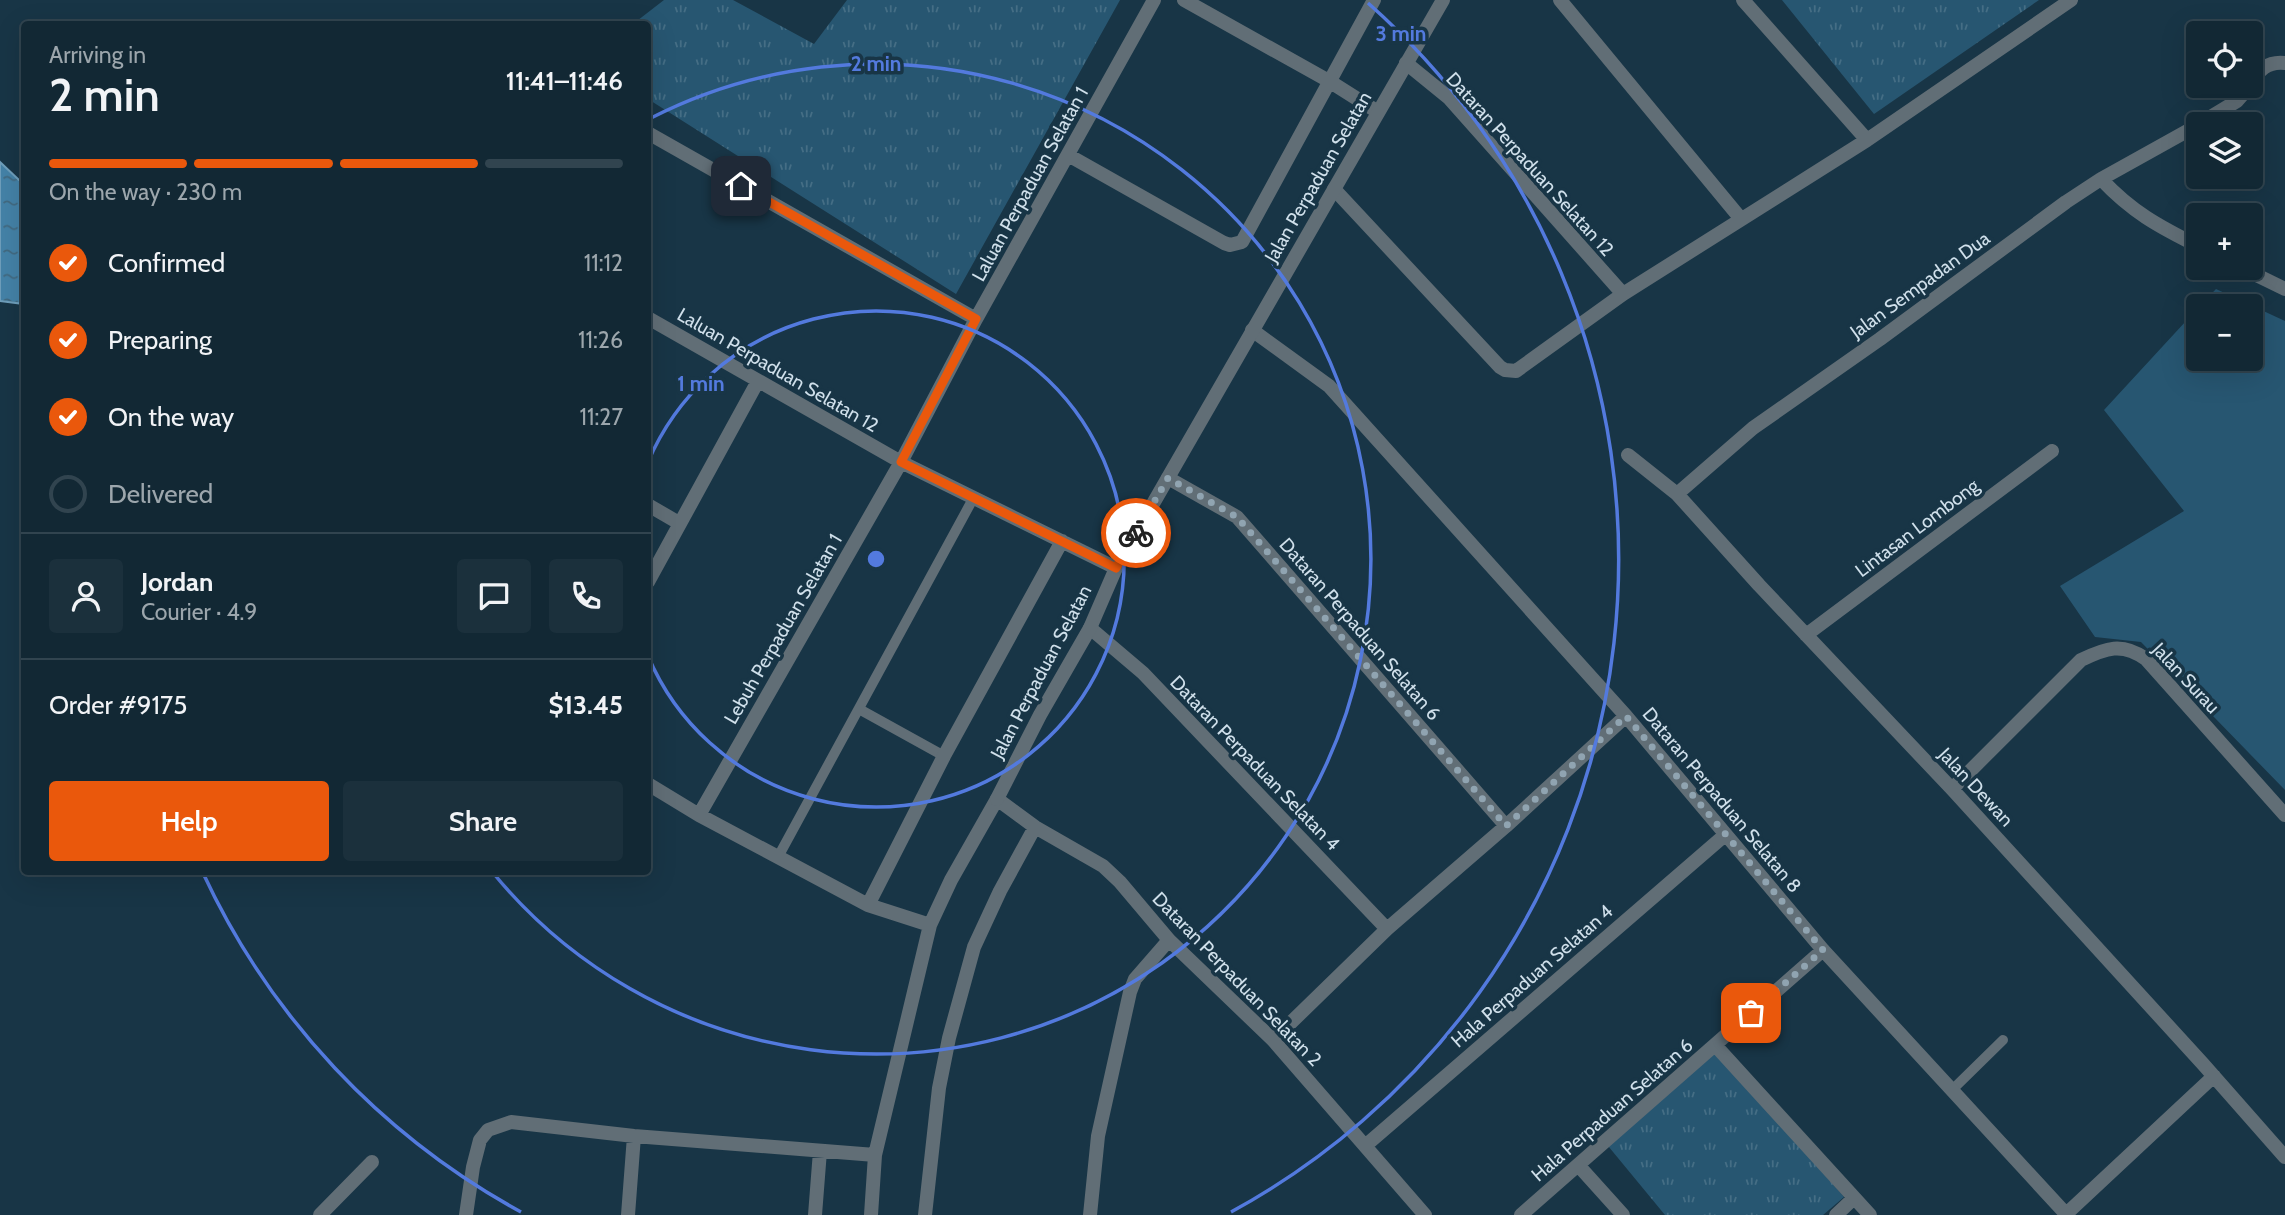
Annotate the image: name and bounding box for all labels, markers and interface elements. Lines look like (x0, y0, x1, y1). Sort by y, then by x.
text: 3 min (1376, 21, 1426, 46)
map controls (2186, 21, 2263, 371)
button: locate (2186, 21, 2263, 98)
text: Arriving in (49, 41, 146, 69)
text: 2 min (851, 51, 901, 76)
text: 11:41–11:46 (506, 65, 623, 97)
text: 2 min (49, 67, 160, 123)
street label: Dataran Perpaduan Selatan 12 (1441, 67, 1619, 261)
street label: Laluan Perpaduan Selatan 1 (967, 83, 1093, 285)
street label: Jalan Perpaduan Selatan (1259, 88, 1376, 267)
button: layers (2186, 112, 2263, 189)
pin (711, 156, 771, 216)
icon: home (722, 167, 760, 205)
text: On the way · 230 m (49, 178, 242, 206)
button: + (2186, 203, 2263, 280)
street label: Jalan Sempadan Dua (1845, 227, 1994, 344)
icon: check (49, 244, 87, 282)
text: Confirmed (108, 247, 225, 279)
text: 11:12 (584, 249, 623, 277)
button: − (2186, 294, 2263, 371)
street label: Laluan Perpaduan Selatan 12 (673, 303, 883, 437)
icon: check (49, 321, 87, 359)
text: Preparing (108, 324, 212, 356)
text: 11:26 (578, 326, 623, 354)
text: 1 min (677, 371, 725, 396)
icon: check (49, 398, 87, 436)
text: On the way (108, 401, 234, 433)
text: 11:27 (580, 403, 623, 431)
street label: Lintasan Lombong (1851, 474, 1984, 582)
text: Delivered (108, 478, 213, 510)
courier (1101, 498, 1171, 568)
icon: bike (1117, 514, 1155, 552)
street label: Lebuh Perpaduan Selatan 1 (719, 530, 847, 728)
street label: Dataran Perpaduan Selatan 6 (1275, 533, 1445, 725)
centre of rings (864, 547, 888, 571)
button: person (49, 559, 123, 633)
button: chat (457, 559, 531, 633)
button: phone (549, 559, 623, 633)
text: Jordan (141, 566, 213, 598)
street label: Jalan Perpaduan Selatan (985, 581, 1097, 764)
text: Courier · 4.9 (141, 598, 257, 626)
street label: Jalan Surau (2147, 637, 2224, 718)
street label: Dataran Perpaduan Selatan 4 (1165, 671, 1345, 855)
text: Order #9175 (49, 689, 187, 721)
text: $13.45 (548, 689, 623, 721)
street label: Dataran Perpaduan Selatan 8 (1638, 703, 1806, 897)
street label: Jalan Dewan (1933, 742, 2018, 831)
button: Help (49, 781, 329, 861)
button: Share (343, 781, 623, 861)
street label: Dataran Perpaduan Selatan 2 (1148, 887, 1326, 1071)
street label: Hala Perpaduan Selatan 4 (1447, 900, 1617, 1052)
pin (1721, 983, 1781, 1043)
icon: bag (1732, 994, 1770, 1032)
street label: Hala Perpaduan Selatan 6 (1527, 1034, 1697, 1186)

